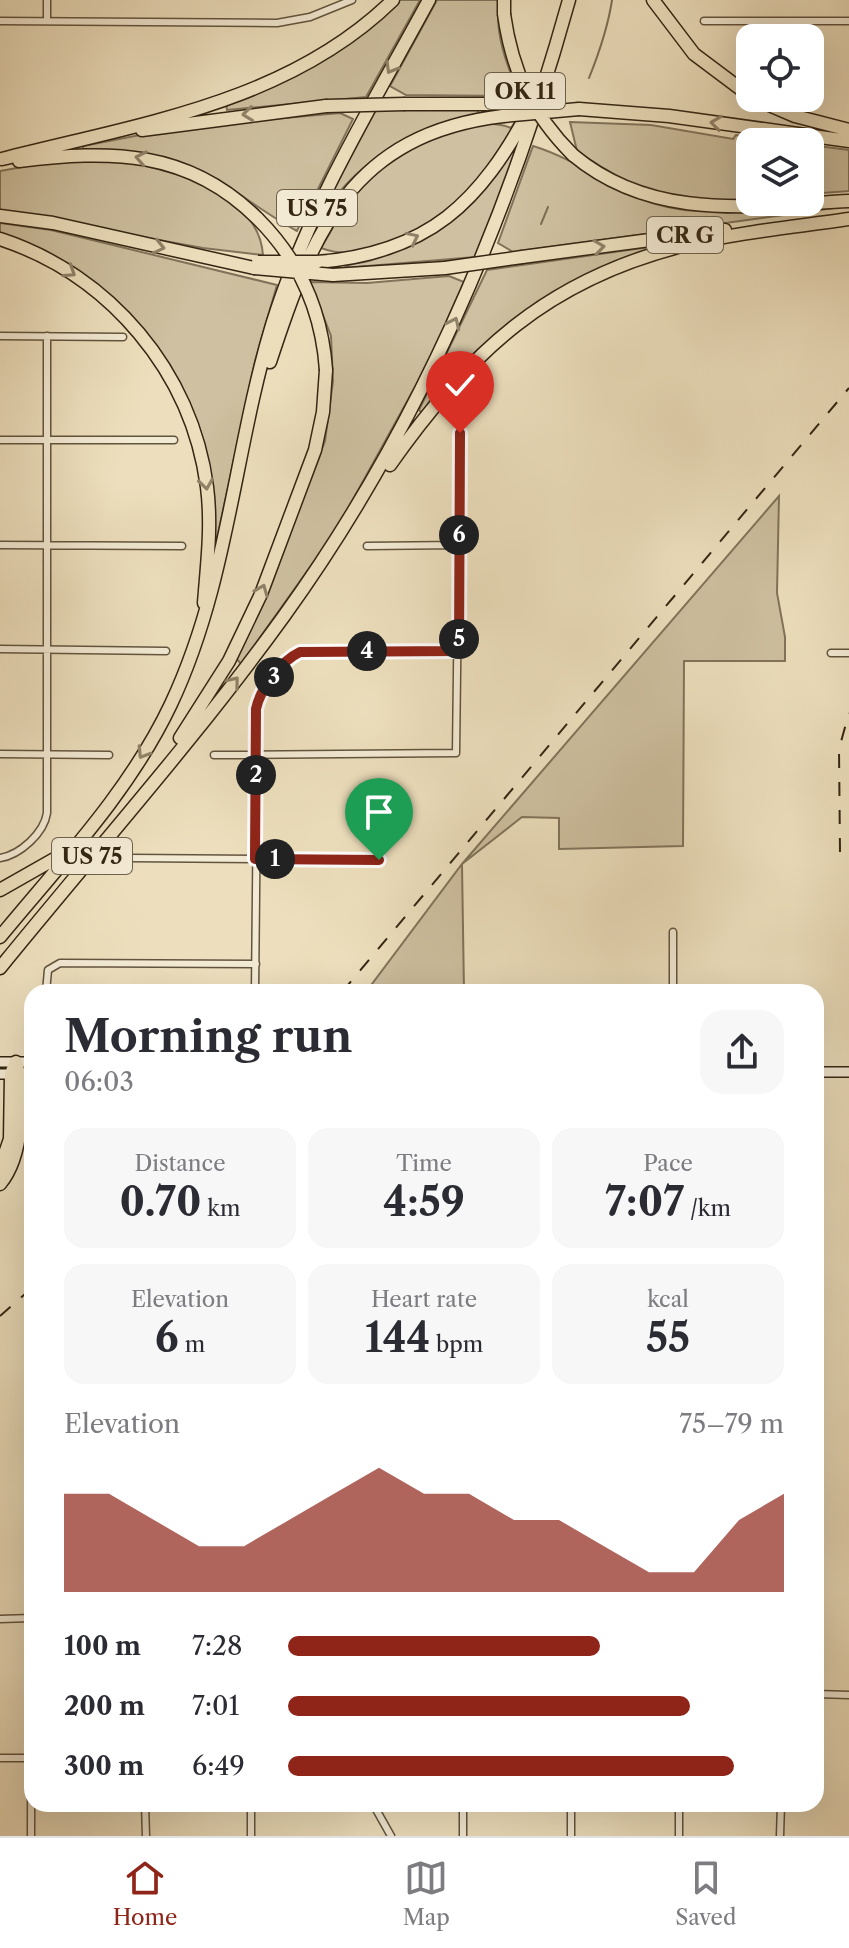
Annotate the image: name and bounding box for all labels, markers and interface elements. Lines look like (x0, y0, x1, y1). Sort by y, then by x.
map controls (736, 24, 824, 216)
button: locate (736, 24, 824, 112)
one-way arrow (385, 59, 401, 74)
road number: OK 11 (485, 73, 565, 109)
one-way arrow (241, 106, 254, 123)
one-way arrow (709, 114, 722, 131)
button: layers (736, 128, 824, 216)
one-way arrow (134, 150, 148, 167)
road number: US 75 (277, 190, 357, 226)
road number: CR G (647, 217, 723, 253)
one-way arrow (405, 232, 419, 248)
one-way arrow (151, 238, 165, 255)
one-way arrow (593, 238, 606, 255)
one-way arrow (61, 263, 76, 278)
one-way arrow (444, 317, 460, 331)
pin (426, 351, 494, 433)
icon: check (438, 363, 482, 407)
one-way arrow (197, 477, 214, 491)
pin: 6 (439, 515, 479, 555)
text: 6 (452, 521, 466, 548)
one-way arrow (252, 584, 269, 598)
pin: 5 (439, 619, 479, 659)
text: 5 (453, 625, 465, 652)
pin: 4 (347, 631, 387, 671)
text: 4 (360, 637, 374, 664)
pin: 3 (254, 657, 294, 697)
text: 3 (268, 663, 280, 690)
one-way arrow (224, 677, 239, 691)
one-way arrow (138, 744, 153, 759)
pin: 2 (236, 755, 276, 795)
text: 2 (250, 761, 263, 788)
pin (345, 778, 413, 860)
icon: arrive (357, 790, 401, 834)
road number: US 75 (52, 838, 132, 874)
pin: 1 (255, 839, 295, 879)
text: 1 (270, 845, 280, 872)
text: Morning run (64, 1009, 353, 1063)
button: share (700, 1010, 784, 1094)
text: 06:03 (64, 1066, 134, 1098)
text: Distance (134, 1150, 226, 1177)
text: Time (396, 1150, 452, 1177)
text: Pace (643, 1150, 693, 1177)
text: 0.70 (119, 1177, 201, 1226)
text: 4:59 (383, 1177, 465, 1226)
text: 7:07 (605, 1177, 684, 1226)
text: km (201, 1195, 241, 1222)
text: /km (684, 1195, 731, 1222)
text: Elevation (131, 1286, 229, 1313)
text: Heart rate (371, 1286, 477, 1313)
text: kcal (647, 1286, 689, 1313)
text: 6 (155, 1313, 179, 1362)
text: 144 (365, 1313, 430, 1362)
text: 55 (646, 1313, 690, 1362)
text: m (179, 1331, 205, 1358)
text: bpm (430, 1331, 483, 1358)
text: Elevation (64, 1408, 180, 1440)
text: 75–79 m (679, 1408, 784, 1440)
text: 100 m (64, 1630, 141, 1662)
text: 7:28 (192, 1630, 242, 1662)
text: 200 m (64, 1690, 145, 1722)
text: 7:01 (192, 1690, 240, 1722)
text: 300 m (64, 1750, 144, 1782)
text: 6:49 (192, 1750, 245, 1782)
tab: Home (113, 1856, 177, 1931)
tab: Map (403, 1856, 450, 1931)
tab: Saved (675, 1856, 736, 1931)

